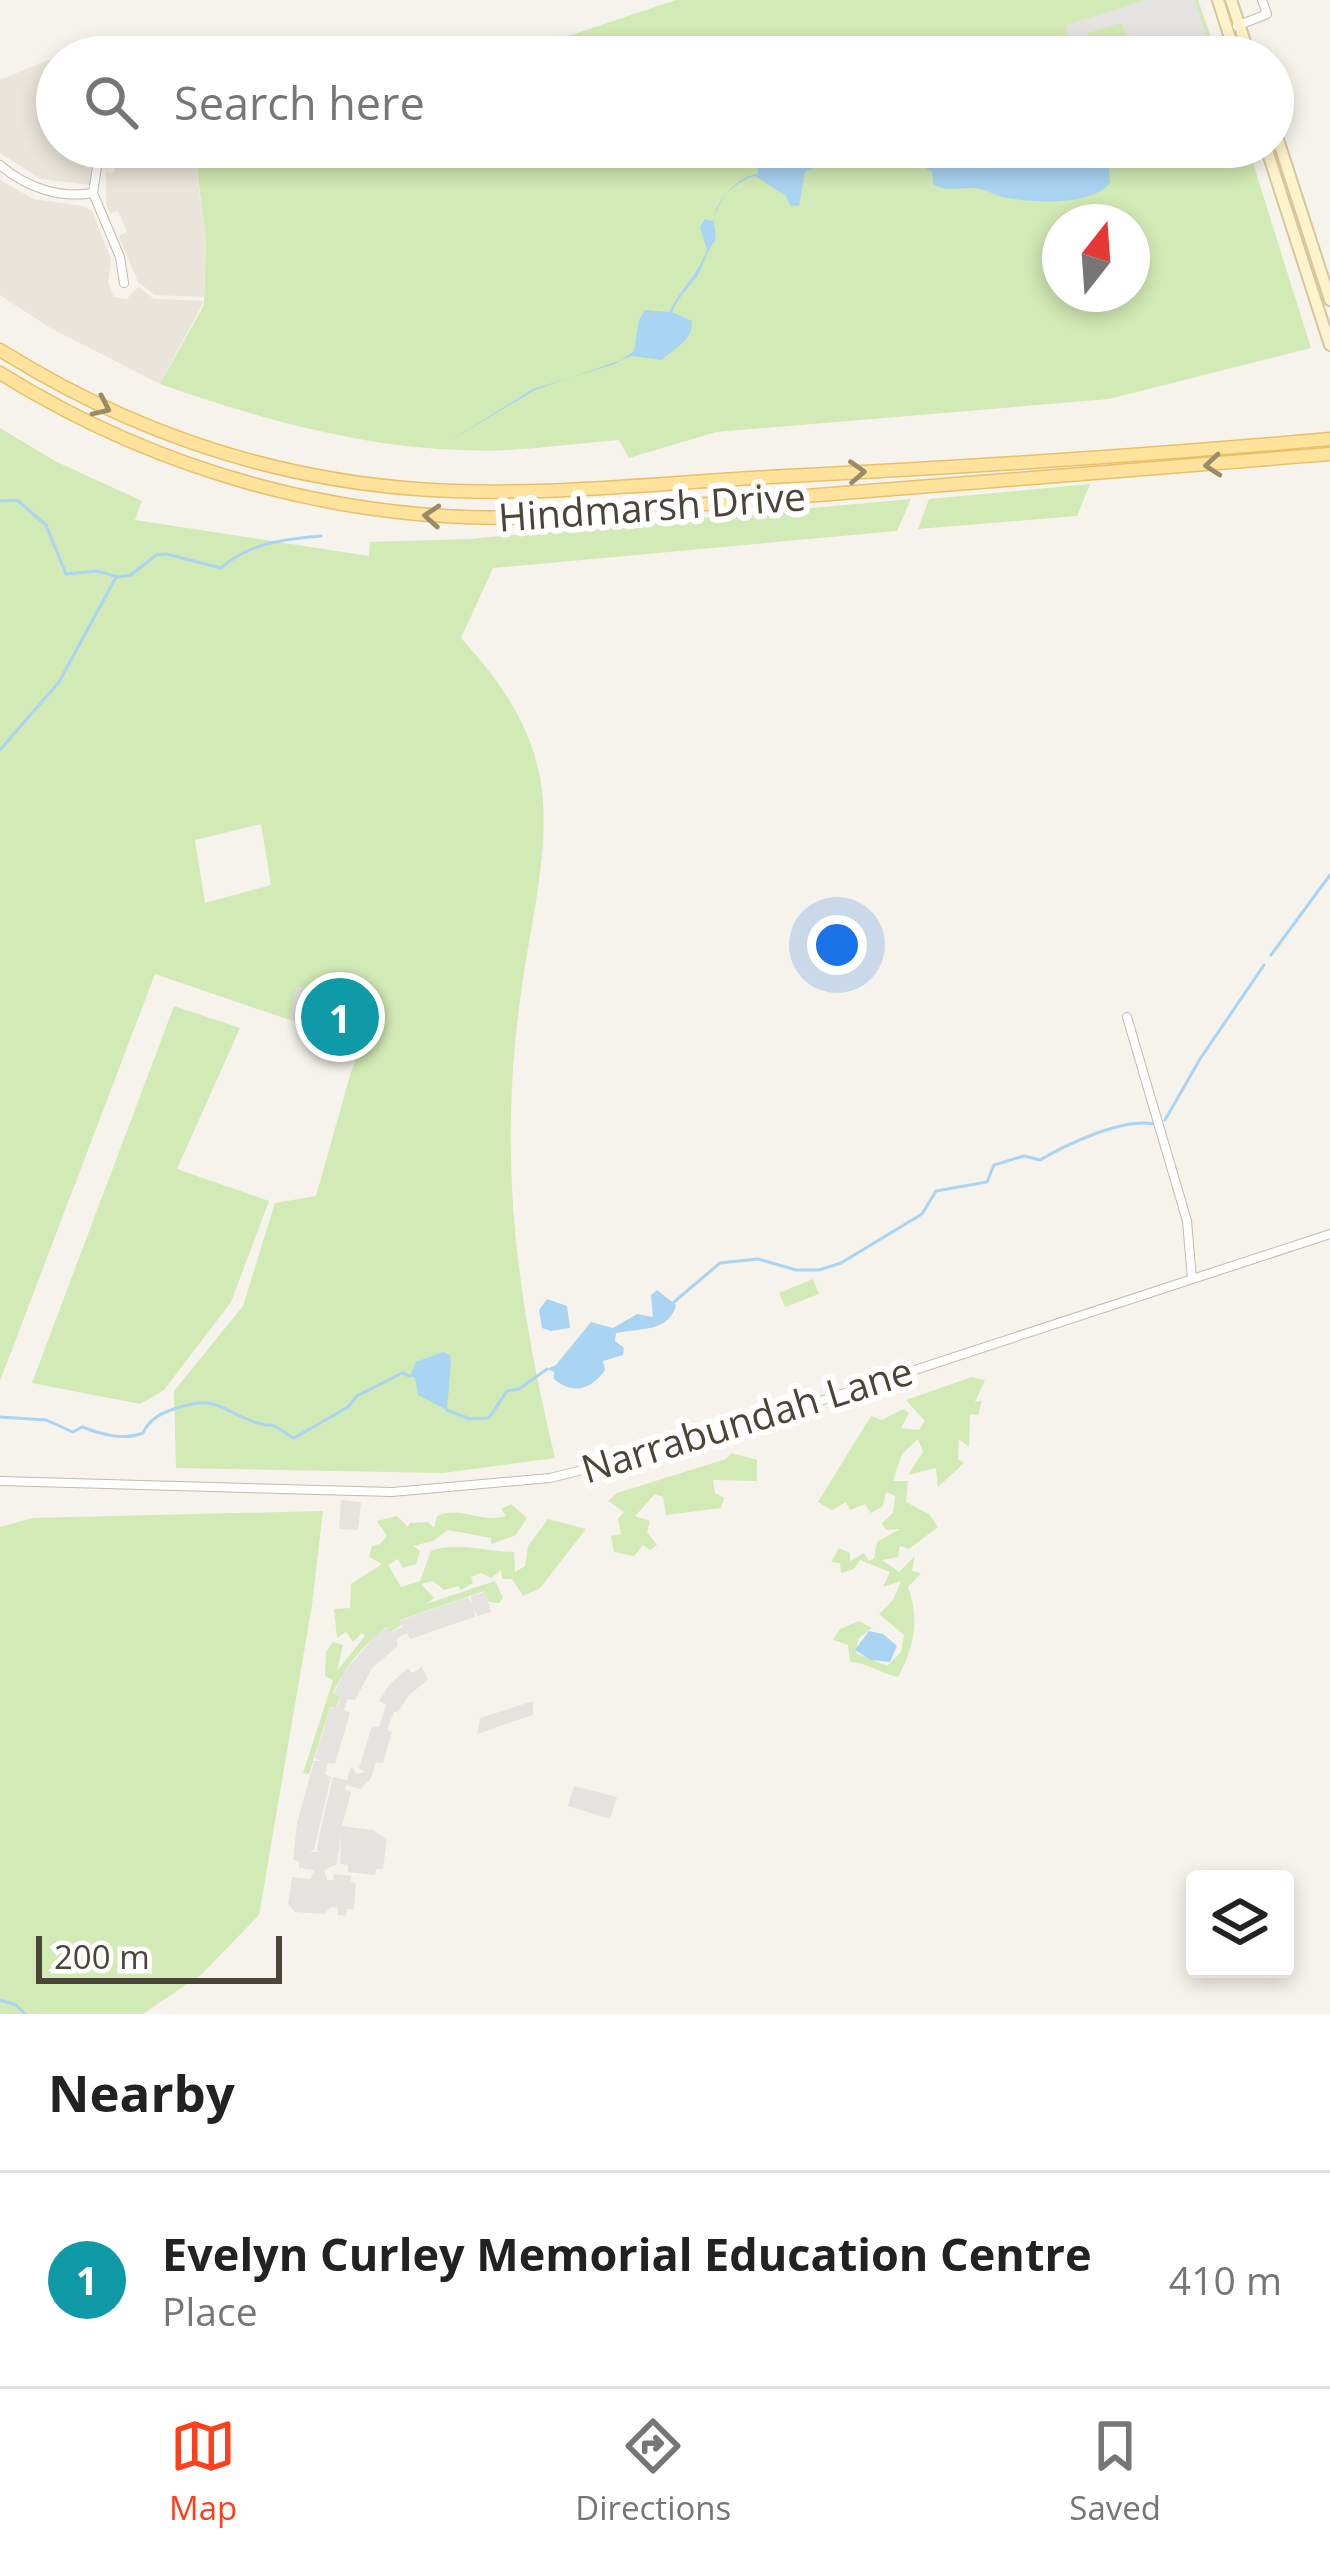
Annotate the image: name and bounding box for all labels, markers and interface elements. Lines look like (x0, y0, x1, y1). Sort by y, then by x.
search box (36, 36, 1294, 168)
icon: search (78, 69, 144, 135)
text: Search here (174, 72, 425, 133)
north arrow (1042, 204, 1150, 312)
one-way arrow (90, 393, 111, 416)
one-way arrow (1204, 451, 1223, 477)
one-way arrow (848, 459, 867, 485)
street label: Hindmarsh Drive (496, 468, 807, 543)
one-way arrow (422, 503, 441, 529)
your location (807, 915, 867, 975)
pin: 1 (301, 972, 379, 1062)
street label: Narrabundah Lane (574, 1343, 919, 1494)
map controls (1186, 1870, 1294, 1978)
button: layers (1186, 1870, 1294, 1978)
scale bar (36, 1930, 282, 1983)
text: 200 m (54, 1934, 150, 1979)
text: Nearby (48, 2057, 235, 2127)
text: Evelyn Curley Memorial Education Centre (162, 2223, 1091, 2284)
text: 1 (76, 2253, 98, 2306)
text: 410 m (1169, 2253, 1282, 2306)
text: Place (162, 2284, 258, 2337)
tab: Map (169, 2413, 237, 2530)
tab: Directions (575, 2413, 731, 2530)
tab: Saved (1069, 2413, 1161, 2530)

